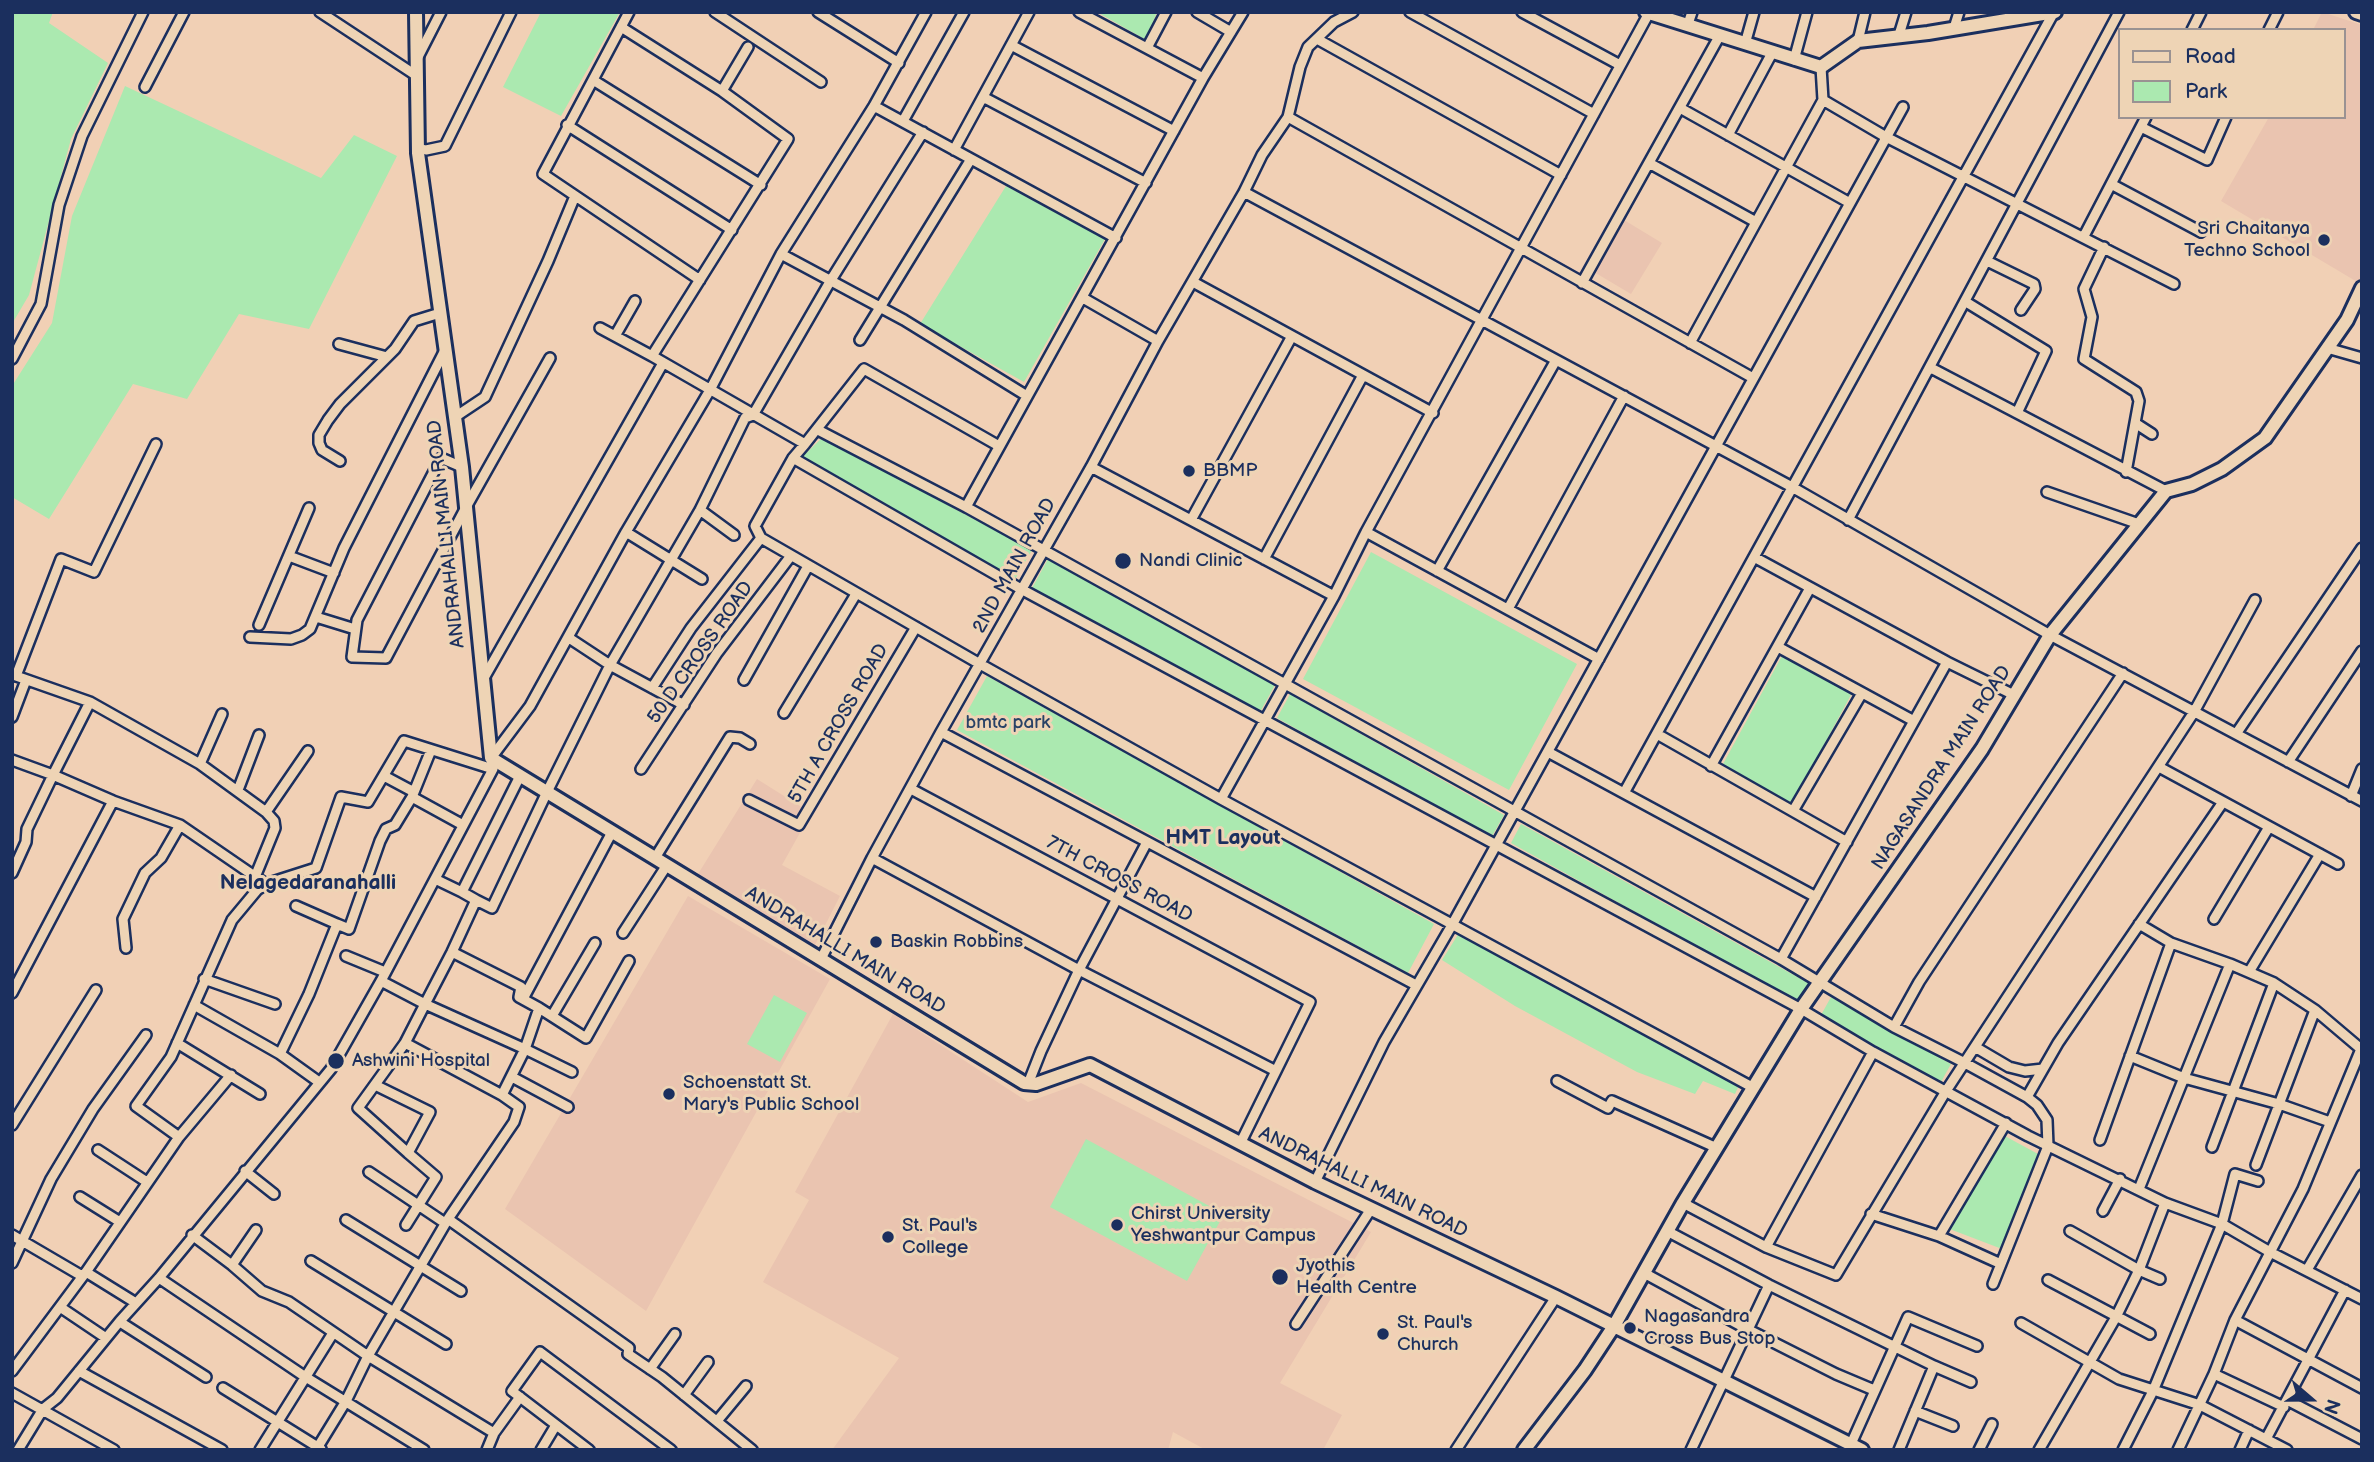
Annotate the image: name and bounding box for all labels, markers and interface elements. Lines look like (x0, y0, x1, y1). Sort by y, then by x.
legend (2118, 28, 2346, 119)
text: Road (2185, 44, 2236, 69)
text: Park (2185, 79, 2227, 104)
place label: Sri Chaitanya Techno School (2184, 218, 2310, 262)
marker: Sri Chaitanya Techno School (2316, 232, 2332, 248)
street label: ANDRAHALLI MAIN ROAD (424, 419, 470, 649)
place label: BBMP (1203, 460, 1257, 482)
marker: BBMP (1181, 463, 1197, 479)
street label: 2ND MAIN ROAD (969, 495, 1061, 637)
place label: Nandi Clinic (1139, 550, 1243, 572)
marker: Nandi Clinic (1113, 551, 1133, 571)
street label: 50 D CROSS ROAD (643, 577, 759, 729)
street label: 5TH A CROSS ROAD (784, 640, 894, 808)
street label: NAGASANDRA MAIN ROAD (1867, 662, 2017, 874)
park label: bmtc park (966, 712, 1050, 734)
district label: HMT Layout (1165, 826, 1281, 852)
street label: 7TH CROSS ROAD (1042, 832, 1196, 928)
district label: Nelagedaranahalli (220, 871, 396, 897)
street label: ANDRAHALLI MAIN ROAD (741, 882, 949, 1020)
place label: Baskin Robbins (890, 931, 1023, 953)
marker: Baskin Robbins (868, 934, 884, 950)
place label: Ashwini Hospital (352, 1050, 490, 1072)
marker: Ashwini Hospital (326, 1051, 346, 1071)
place label: Schoenstatt St. Mary's Public School (683, 1072, 859, 1116)
marker: Schoenstatt St. Mary's Public School (661, 1086, 677, 1102)
street label: ANDRAHALLI MAIN ROAD (1255, 1122, 1471, 1244)
place label: Chirst University Yeshwantpur Campus (1131, 1203, 1316, 1247)
place label: St. Paul's College (902, 1215, 977, 1259)
marker: Chirst University Yeshwantpur Campus (1109, 1217, 1125, 1233)
marker: St. Paul's College (880, 1229, 896, 1245)
place label: Jyothis Health Centre (1296, 1255, 1417, 1299)
marker: Jyothis Health Centre (1270, 1267, 1290, 1287)
place label: Nagasandra Cross Bus Stop (1644, 1306, 1775, 1350)
place label: St. Paul's Church (1397, 1312, 1472, 1356)
marker: Nagasandra Cross Bus Stop (1622, 1320, 1638, 1336)
marker: St. Paul's Church (1375, 1326, 1391, 1342)
north arrow (2276, 1364, 2346, 1434)
text: N (2318, 1396, 2344, 1417)

